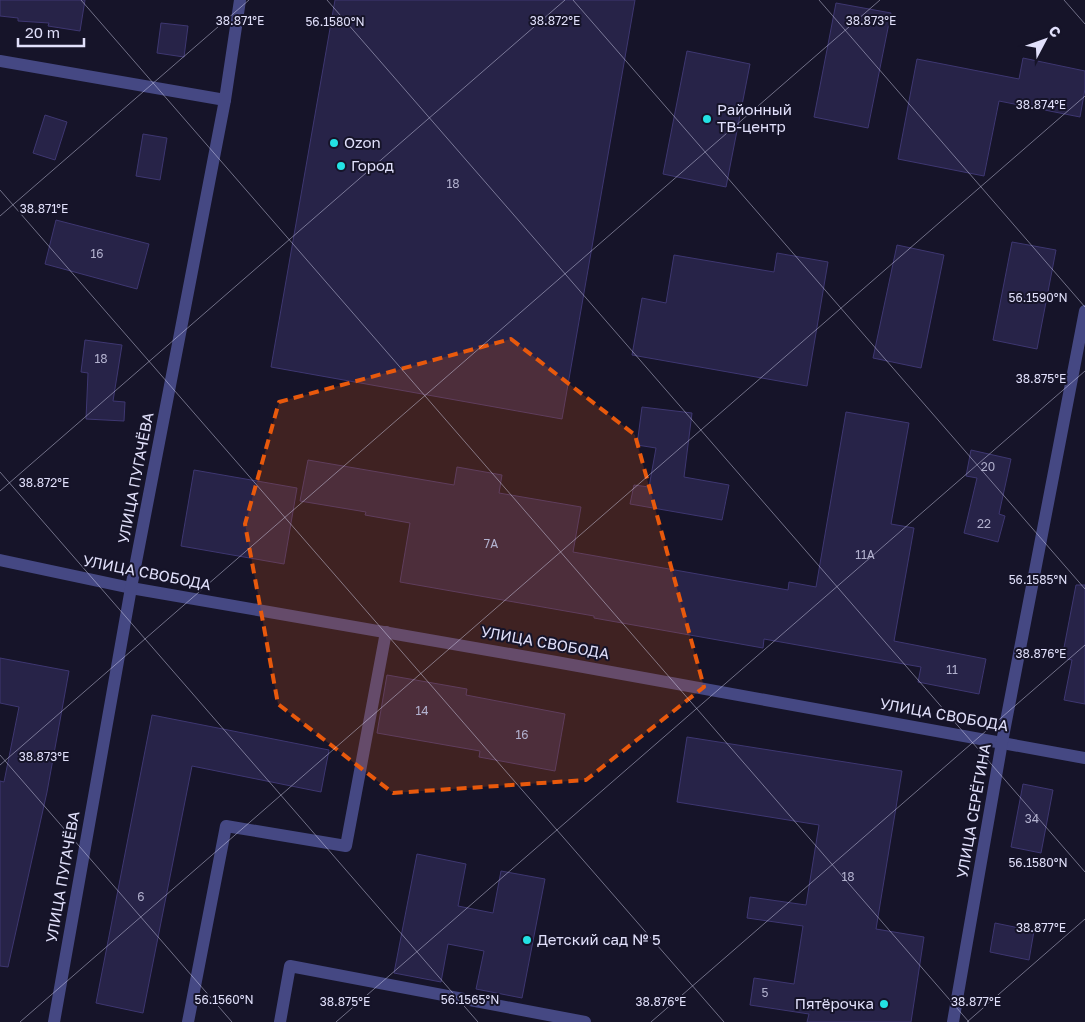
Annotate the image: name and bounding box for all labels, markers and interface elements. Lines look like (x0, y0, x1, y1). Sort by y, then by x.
text: 38.871°E (216, 13, 264, 28)
text: 38.872°E (530, 13, 580, 28)
text: 38.873°E (846, 13, 896, 28)
text: 56.1580°N (305, 14, 365, 29)
scale bar (18, 15, 84, 47)
north arrow (1020, 15, 1070, 65)
text: С (1046, 22, 1065, 41)
text: 20 m (25, 23, 60, 41)
text: 38.874°E (1016, 97, 1066, 112)
place label: Районный ТВ-центр (717, 100, 792, 135)
marker: Районный ТВ-центр (701, 113, 713, 125)
place label: Ozon (344, 133, 381, 151)
marker: Ozon (328, 137, 340, 149)
place label: Город (351, 156, 394, 174)
marker: Город (335, 160, 347, 172)
house number: 18 (446, 176, 460, 191)
text: 38.871°E (20, 201, 68, 216)
house number: 16 (90, 246, 104, 261)
text: 56.1590°N (1008, 290, 1068, 305)
house number: 18 (94, 351, 108, 366)
text: 38.875°E (1016, 371, 1066, 386)
street label: УЛИЦА ПУГАЧЁВА (113, 411, 157, 545)
house number: 20 (981, 459, 995, 474)
text: 38.872°E (19, 475, 69, 490)
house number: 22 (977, 516, 991, 531)
house number: 7А (484, 536, 498, 551)
house number: 11А (855, 547, 875, 562)
street label: УЛИЦА СВОБОДА (82, 551, 213, 593)
text: 56.1585°N (1009, 572, 1067, 587)
street label: УЛИЦА СВОБОДА (479, 622, 611, 662)
text: 38.876°E (1016, 646, 1066, 661)
house number: 11 (946, 662, 958, 677)
street label: УЛИЦА СВОБОДА (878, 694, 1010, 734)
house number: 14 (415, 703, 429, 718)
house number: 16 (515, 727, 529, 742)
street label: УЛИЦА СЕРЁГИНА (952, 742, 994, 880)
text: 38.873°E (19, 749, 69, 764)
street label: УЛИЦА ПУГАЧЁВА (42, 810, 82, 944)
house number: 34 (1025, 811, 1039, 826)
text: 56.1580°N (1008, 855, 1068, 870)
house number: 18 (841, 869, 855, 884)
house number: 6 (137, 889, 145, 904)
text: 38.877°E (1016, 920, 1066, 935)
place label: Детский сад № 5 (537, 930, 661, 948)
marker: Детский сад № 5 (521, 934, 533, 946)
house number: 5 (762, 985, 769, 1000)
text: 56.1560°N (194, 992, 254, 1007)
text: 56.1565°N (441, 992, 499, 1007)
text: 38.875°E (320, 994, 370, 1009)
text: 38.876°E (636, 994, 686, 1009)
place label: Пятёрочка (795, 994, 874, 1012)
text: 38.877°E (951, 994, 1001, 1009)
marker: Пятёрочка (878, 998, 890, 1010)

